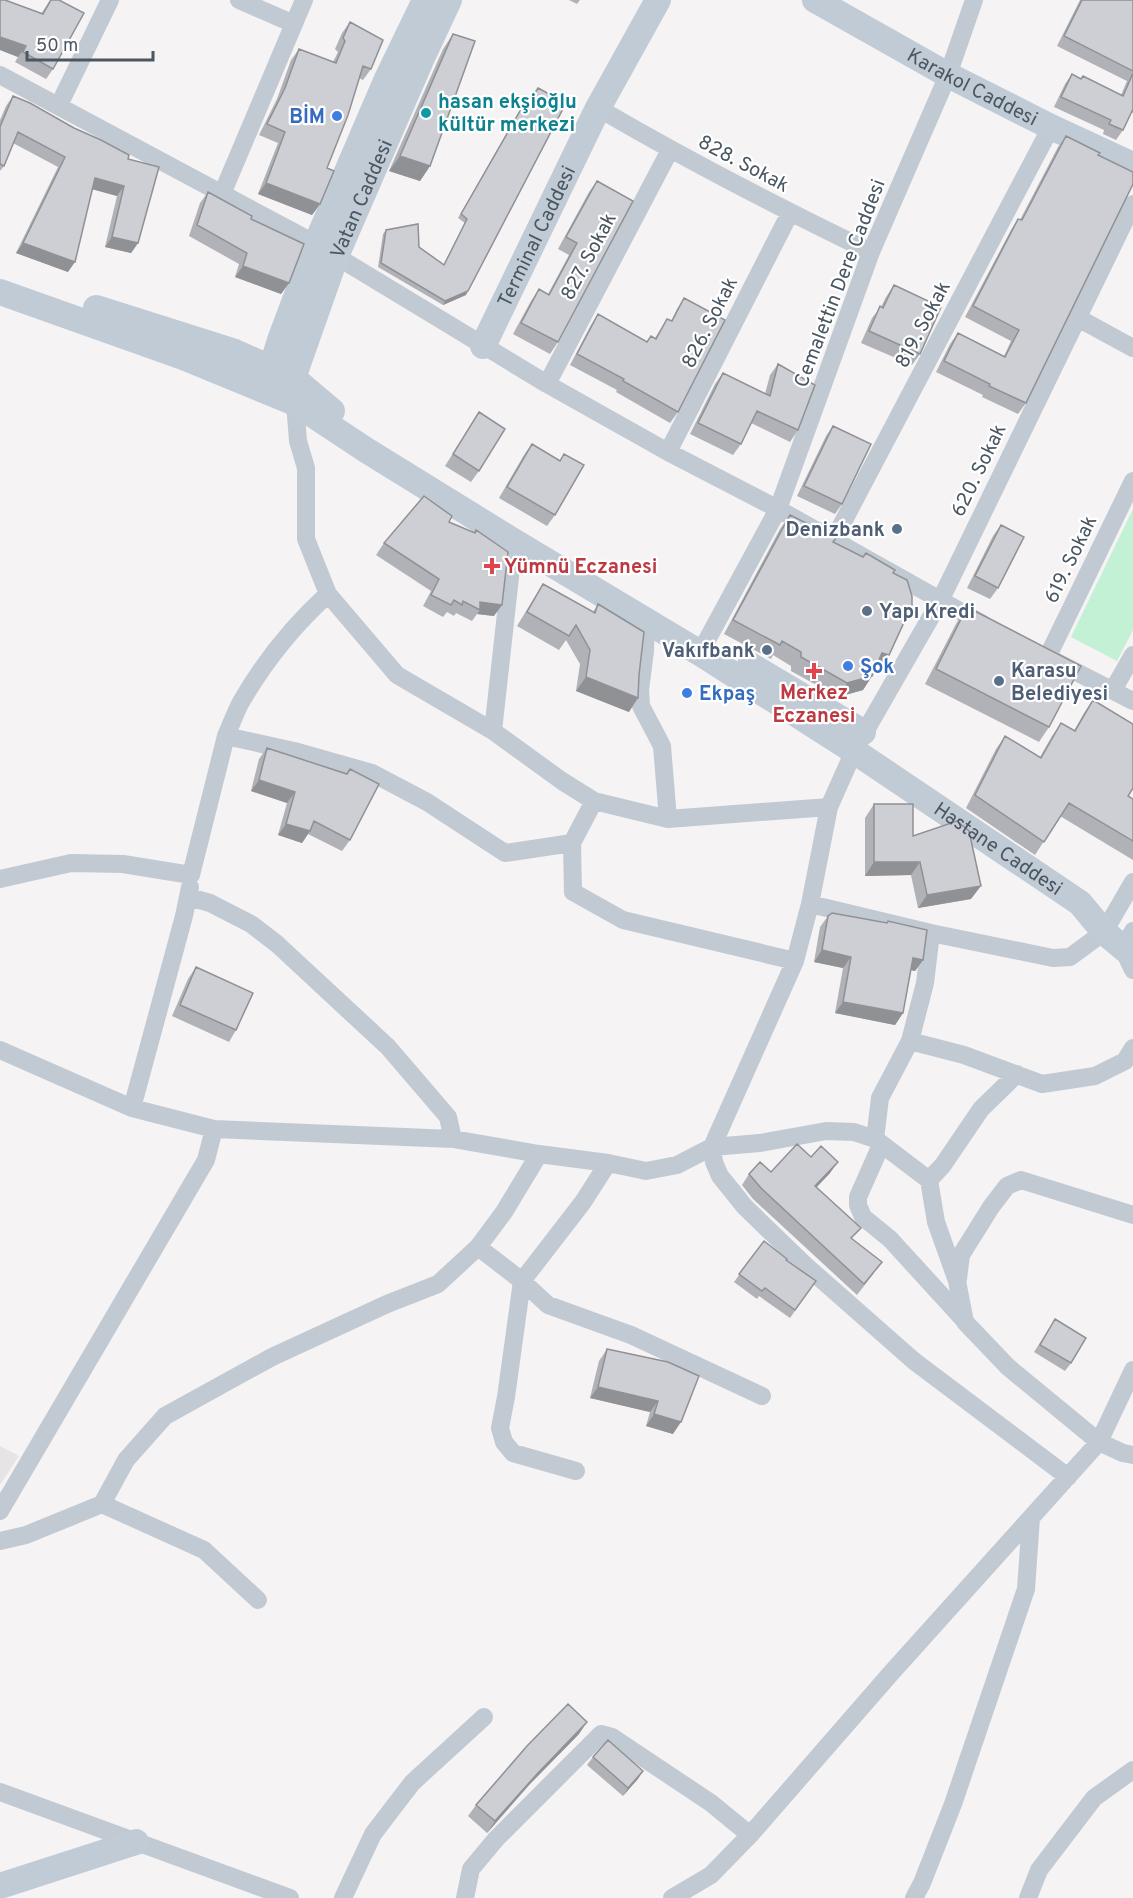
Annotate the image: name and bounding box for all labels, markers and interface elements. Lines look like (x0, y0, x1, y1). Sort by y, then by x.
scale bar (27, 24, 153, 62)
text: 50 m (36, 35, 78, 58)
street label: Karakol Caddesi (902, 43, 1042, 133)
place label: hasan ekşioğlu kültür merkezi (438, 90, 577, 139)
place label: BİM (289, 103, 325, 131)
marker: hasan ekşioğlu kültür merkezi (419, 106, 433, 120)
marker: BİM (330, 109, 344, 123)
street label: 828. Sokak (693, 130, 793, 200)
street label: Vatan Caddesi (325, 136, 400, 263)
street label: Terminal Caddesi (493, 162, 583, 312)
street label: Cemalettin Dere Caddesi (789, 176, 893, 392)
street label: 827. Sokak (556, 209, 624, 305)
street label: 826. Sokak (677, 273, 745, 373)
street label: 819. Sokak (890, 277, 958, 373)
street label: 620. Sokak (946, 420, 1013, 522)
street label: 619. Sokak (1039, 512, 1104, 608)
place label: Denizbank (786, 518, 885, 544)
marker: Denizbank (890, 522, 904, 536)
place label: Yümnü Eczanesi (504, 555, 658, 581)
marker: Yümnü Eczanesi (485, 559, 499, 573)
place label: Yapı Kredi (879, 600, 975, 626)
marker: Yapı Kredi (860, 604, 874, 618)
place label: Vakıfbank (662, 639, 755, 665)
marker: Vakıfbank (760, 643, 774, 657)
place label: Şok (860, 655, 894, 681)
marker: Şok (841, 659, 855, 673)
place label: Karasu Belediyesi (1011, 659, 1108, 708)
marker: Merkez Eczanesi (807, 664, 821, 678)
marker: Karasu Belediyesi (992, 674, 1006, 688)
place label: Merkez Eczanesi (773, 681, 855, 730)
place label: Ekpaş (699, 682, 755, 708)
marker: Ekpaş (680, 686, 694, 700)
street label: Hastane Caddesi (928, 797, 1067, 902)

